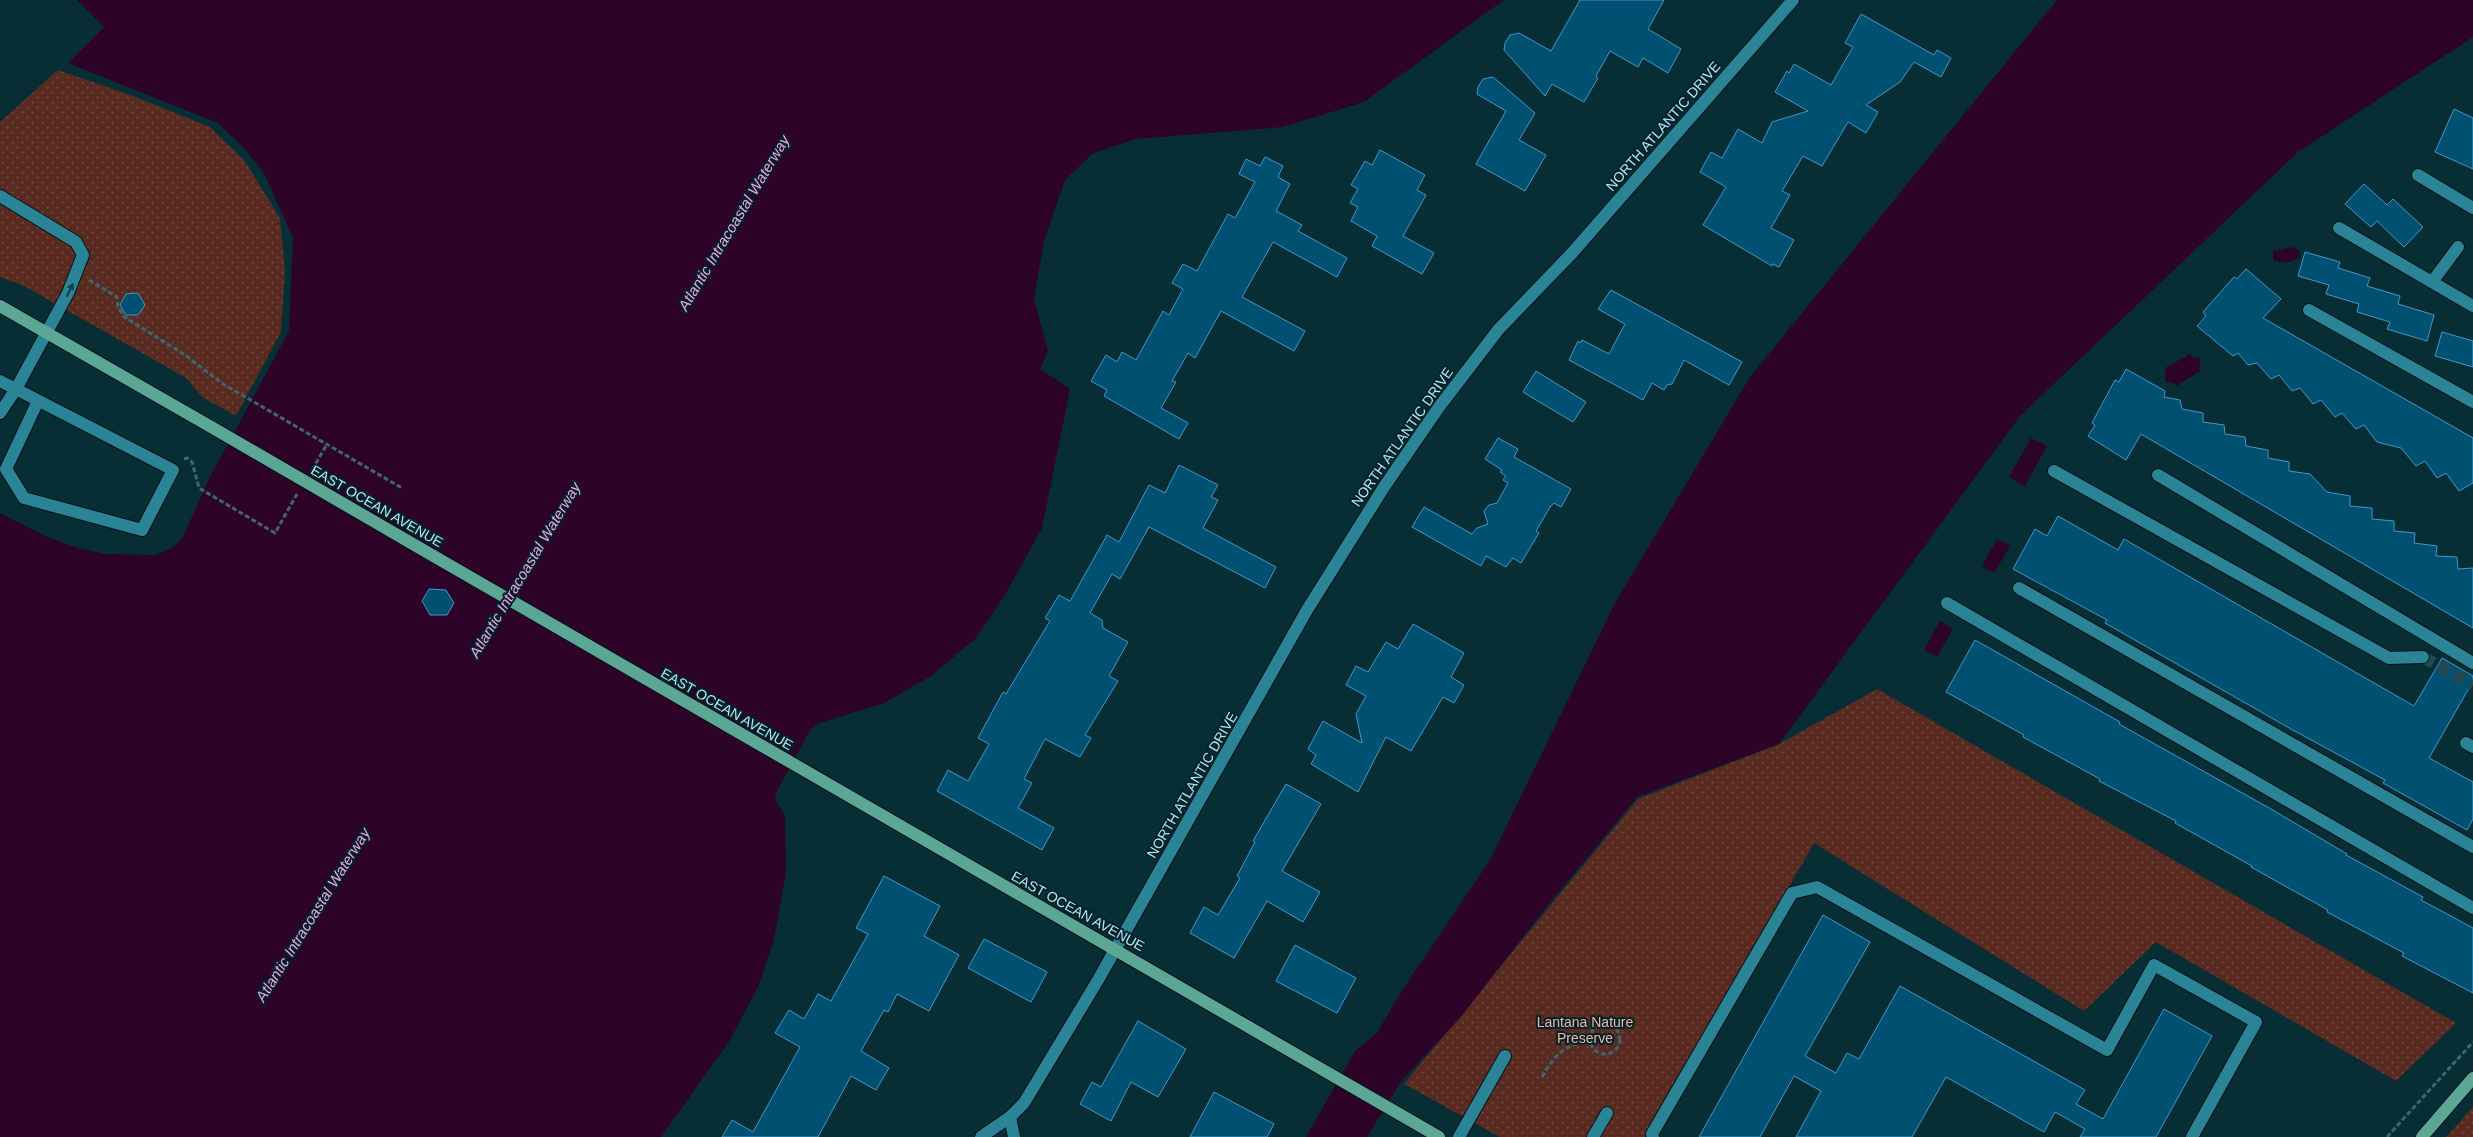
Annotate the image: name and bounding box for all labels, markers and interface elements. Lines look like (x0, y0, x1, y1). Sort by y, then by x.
street label: NORTH ATLANTIC DRIVE (1603, 58, 1723, 194)
water label: Atlantic Intracoastal Waterway (674, 131, 794, 314)
one-way arrow (66, 283, 74, 297)
street label: NORTH ATLANTIC DRIVE (1348, 364, 1456, 510)
street label: EAST OCEAN AVENUE (308, 462, 446, 550)
water label: Atlantic Intracoastal Waterway (465, 478, 585, 661)
street label: EAST OCEAN AVENUE (658, 665, 796, 753)
street label: NORTH ATLANTIC DRIVE (1144, 709, 1240, 861)
water label: Atlantic Intracoastal Waterway (251, 824, 374, 1006)
street label: EAST OCEAN AVENUE (1009, 868, 1147, 954)
park label: Lantana Nature Preserve (1537, 1014, 1633, 1046)

